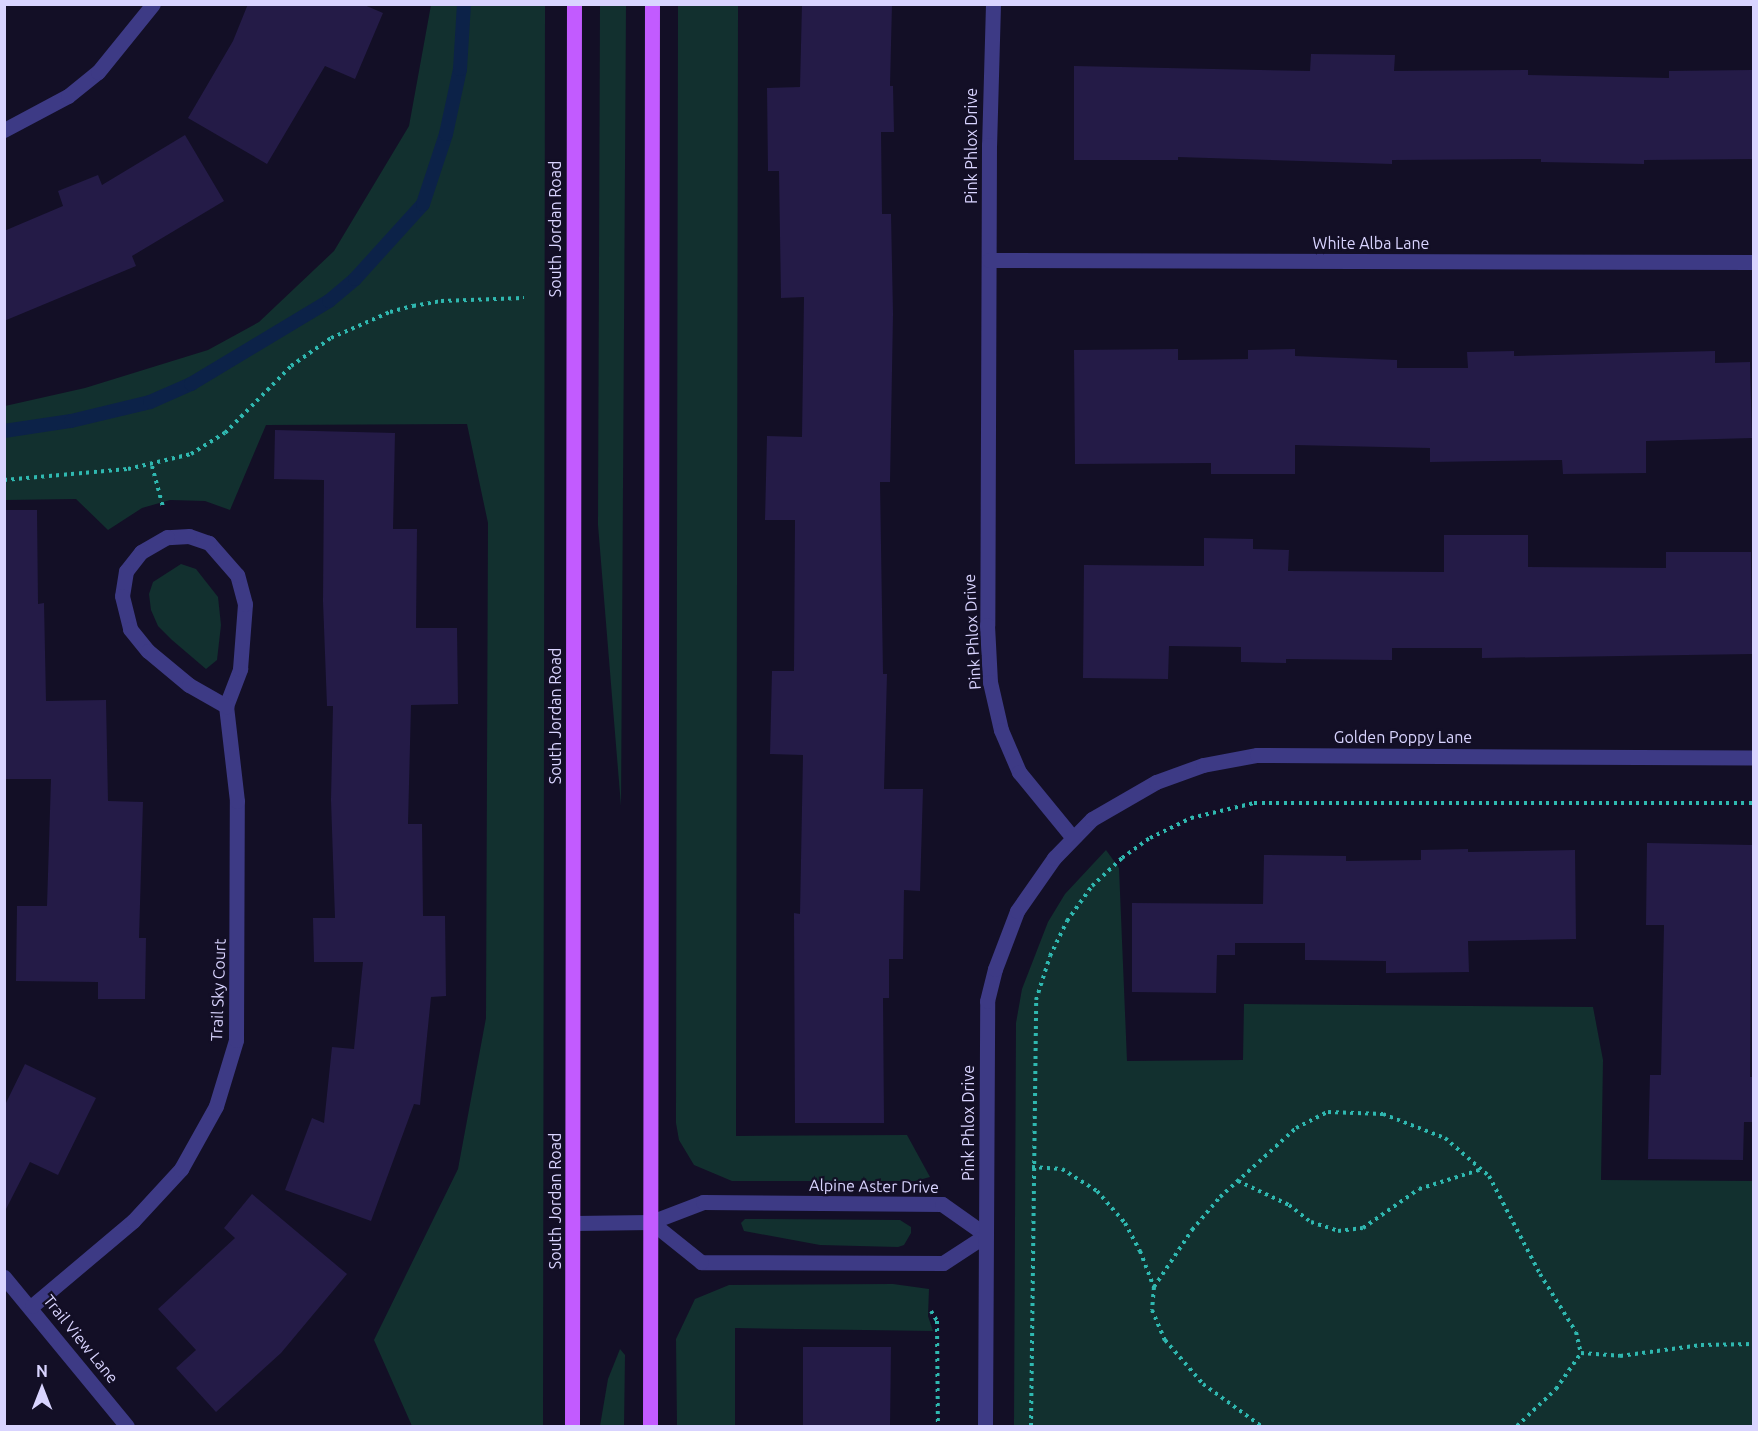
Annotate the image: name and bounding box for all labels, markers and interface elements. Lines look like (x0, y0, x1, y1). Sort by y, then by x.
street label: Pink Phlox Drive (961, 88, 981, 204)
street label: South Jordan Road (545, 161, 565, 297)
street label: White Alba Lane (1313, 233, 1429, 253)
street label: Pink Phlox Drive (959, 574, 985, 690)
street label: South Jordan Road (545, 648, 565, 784)
street label: Golden Poppy Lane (1334, 727, 1472, 747)
street label: Trail Sky Court (207, 938, 229, 1042)
street label: Pink Phlox Drive (958, 1065, 978, 1181)
street label: South Jordan Road (545, 1133, 565, 1269)
street label: Alpine Aster Drive (809, 1175, 939, 1197)
street label: Trail View Lane (39, 1291, 123, 1387)
north arrow (12, 1359, 72, 1419)
text: N (36, 1362, 48, 1380)

